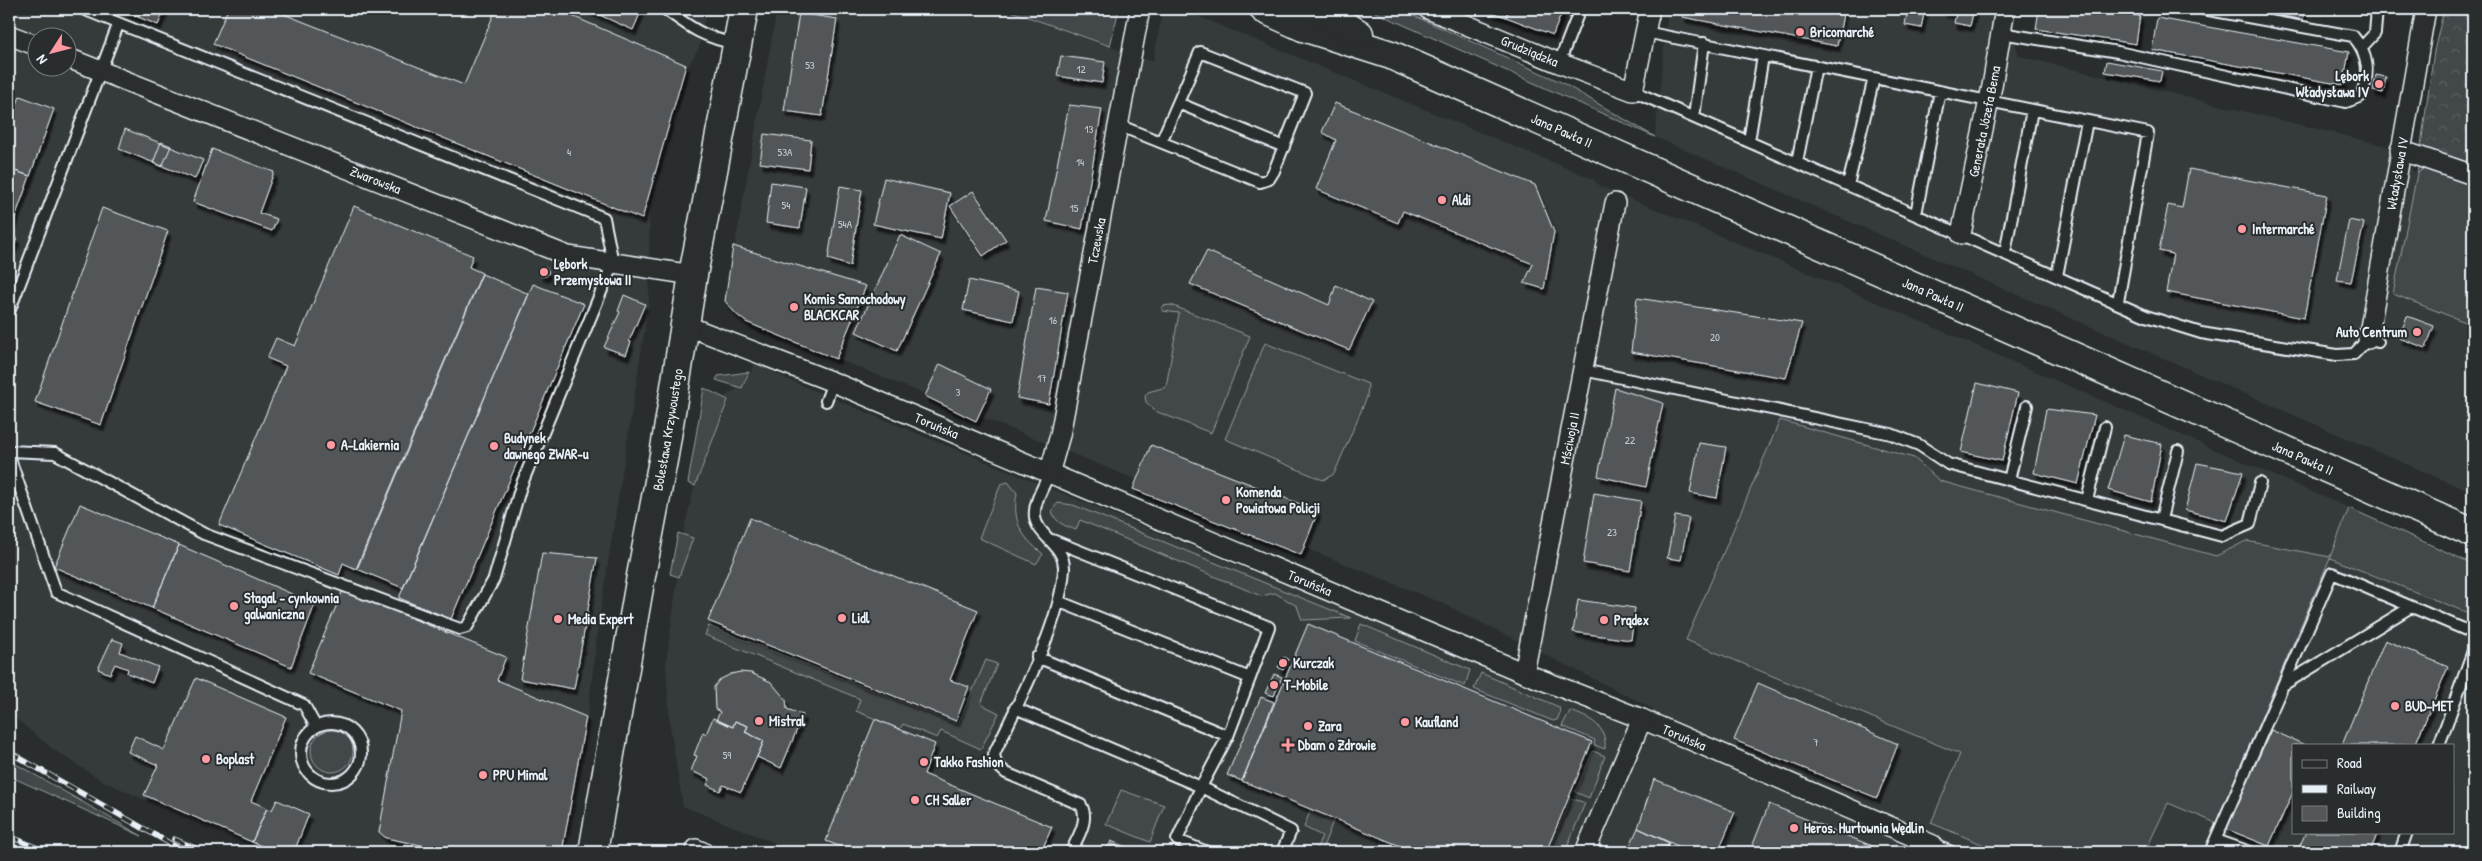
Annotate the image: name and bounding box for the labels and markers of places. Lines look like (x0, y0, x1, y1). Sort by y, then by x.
place label: Bricomarché (1810, 22, 1874, 41)
marker: Bricomarché (1794, 26, 1806, 38)
place label: Lębork Władysława IV (2296, 66, 2370, 103)
marker: Lębork Władysława IV (2373, 78, 2385, 90)
place label: Aldi (1452, 190, 1471, 209)
marker: Aldi (1436, 194, 1448, 206)
place label: Intermarché (2252, 219, 2315, 238)
marker: Intermarché (2236, 223, 2248, 235)
place label: Lębork Przemysłowa II (554, 254, 631, 291)
marker: Lębork Przemysłowa II (538, 266, 550, 278)
place label: Komis Samochodowy BLACKCAR (804, 289, 906, 324)
marker: Komis Samochodowy BLACKCAR (788, 301, 800, 313)
place label: Auto Centrum (2336, 322, 2407, 341)
marker: Auto Centrum (2411, 326, 2423, 338)
place label: Budynek dawnego ZWAR-u (504, 428, 589, 465)
place label: A-Lakiernia (341, 435, 400, 454)
marker: A-Lakiernia (325, 439, 337, 451)
marker: Budynek dawnego ZWAR-u (488, 440, 500, 452)
place label: Komenda Powiatowa Policji (1236, 482, 1320, 518)
marker: Komenda Powiatowa Policji (1220, 494, 1232, 506)
place label: Stagal - cynkownia galwaniczna (244, 588, 339, 625)
marker: Stagal - cynkownia galwaniczna (228, 600, 240, 612)
place label: Lidl (852, 608, 870, 627)
place label: Media Expert (568, 609, 635, 630)
place label: Prądex (1614, 610, 1649, 629)
marker: Lidl (836, 612, 848, 624)
marker: Media Expert (552, 613, 564, 625)
marker: Prądex (1598, 614, 1610, 626)
place label: Kurczak (1293, 653, 1334, 672)
marker: Kurczak (1277, 657, 1289, 669)
place label: T-Mobile (1283, 675, 1329, 694)
marker: T-Mobile (1268, 679, 1280, 691)
place label: BUD-MET (2405, 696, 2454, 715)
marker: BUD-MET (2389, 700, 2401, 712)
place label: Mistral (769, 711, 806, 730)
place label: Kaufland (1415, 712, 1458, 731)
marker: Mistral (753, 715, 765, 727)
place label: Zara (1318, 716, 1342, 735)
marker: Kaufland (1399, 716, 1411, 728)
marker: Zara (1302, 720, 1314, 732)
place label: Dbam o Zdrowie (1298, 735, 1377, 754)
marker: Dbam o Zdrowie (1282, 739, 1294, 751)
place label: Boplast (216, 749, 255, 770)
place label: Takko Fashion (933, 752, 1004, 771)
marker: Boplast (200, 753, 212, 765)
marker: Takko Fashion (918, 756, 930, 768)
place label: PPU Mimal (493, 765, 548, 784)
marker: PPU Mimal (477, 769, 489, 781)
place label: CH Saller (925, 790, 972, 809)
marker: CH Saller (909, 794, 921, 806)
place label: Heros. Hurtownia Wędlin (1804, 818, 1924, 837)
marker: Heros. Hurtownia Wędlin (1788, 822, 1800, 834)

